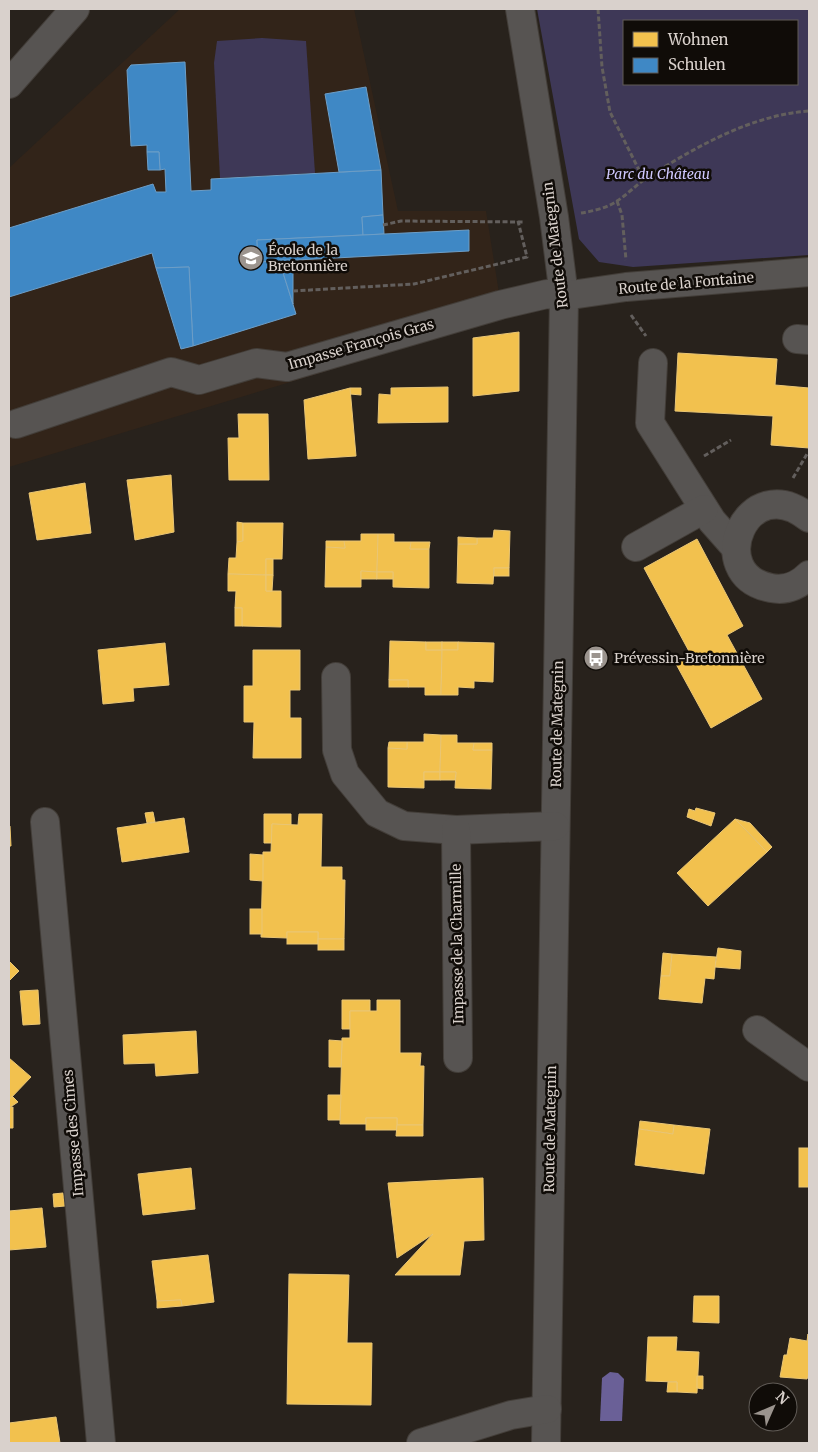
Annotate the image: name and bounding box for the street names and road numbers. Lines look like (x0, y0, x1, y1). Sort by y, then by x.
street label: Route de Mategnin (538, 181, 572, 309)
street label: Route de la Fontaine (617, 268, 755, 298)
street label: Impasse François Gras (286, 315, 436, 373)
street label: Route de Mategnin (547, 660, 567, 788)
street label: Impasse de la Charmille (447, 864, 467, 1024)
street label: Route de Mategnin (540, 1065, 560, 1193)
street label: Impasse des Cimes (58, 1069, 88, 1197)

